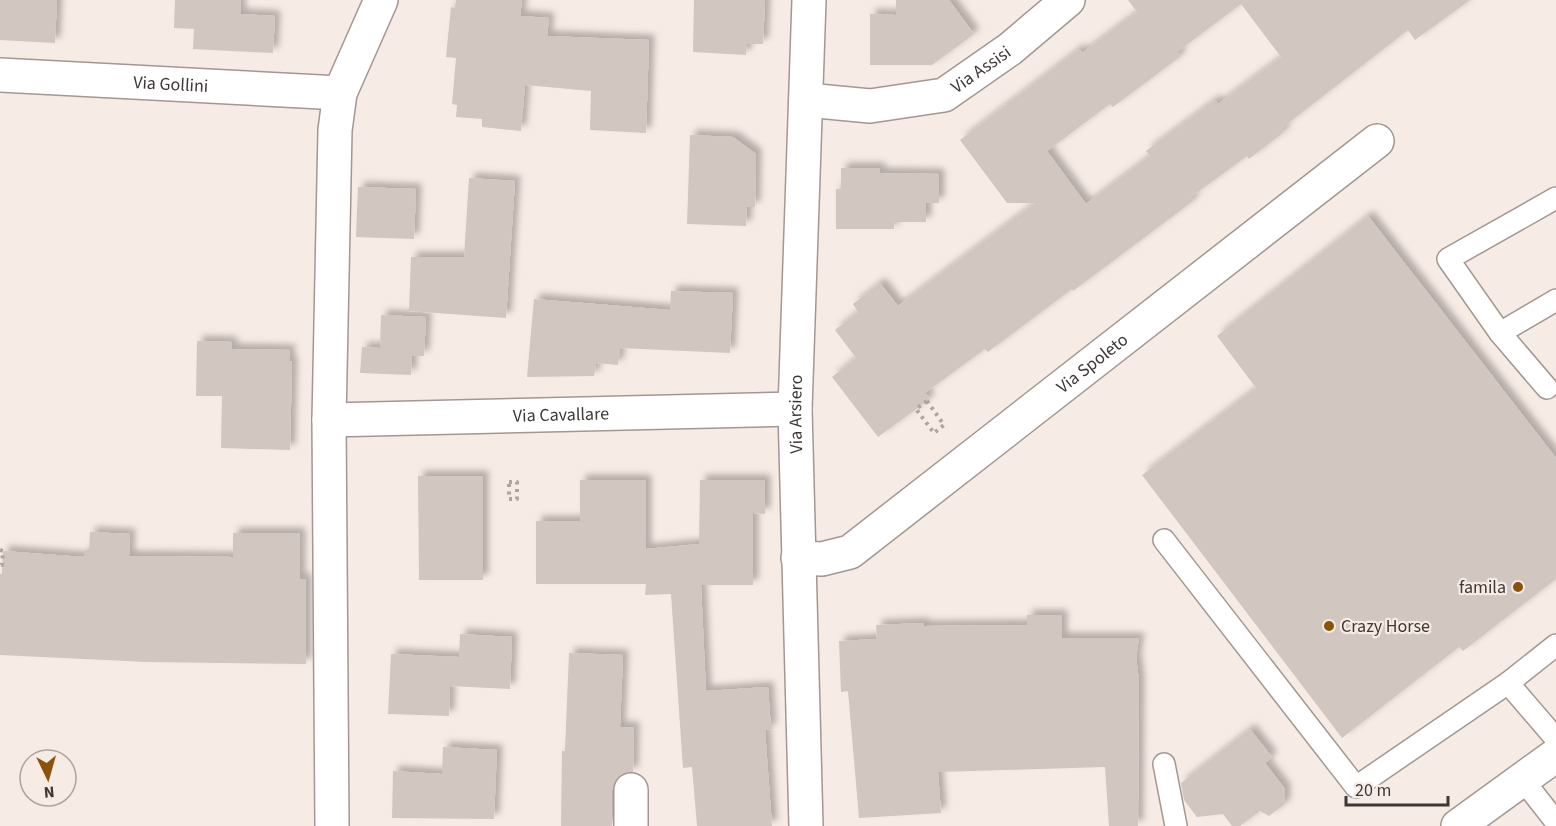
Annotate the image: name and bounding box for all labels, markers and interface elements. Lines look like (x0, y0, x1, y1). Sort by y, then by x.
street label: Via Assisi (946, 40, 1016, 99)
street label: Via Gollini (133, 70, 209, 99)
street label: Via Spoleto (1051, 328, 1134, 399)
street label: Via Arsiero (783, 374, 809, 454)
street label: Via Cavallare (513, 401, 609, 429)
place label: famila (1459, 575, 1506, 600)
marker: famila (1511, 580, 1525, 594)
place label: Crazy Horse (1341, 614, 1430, 639)
marker: Crazy Horse (1322, 619, 1336, 633)
north arrow (18, 748, 78, 808)
scale bar (1346, 769, 1448, 807)
text: 20 m (1355, 778, 1391, 803)
text: N (43, 781, 55, 803)

